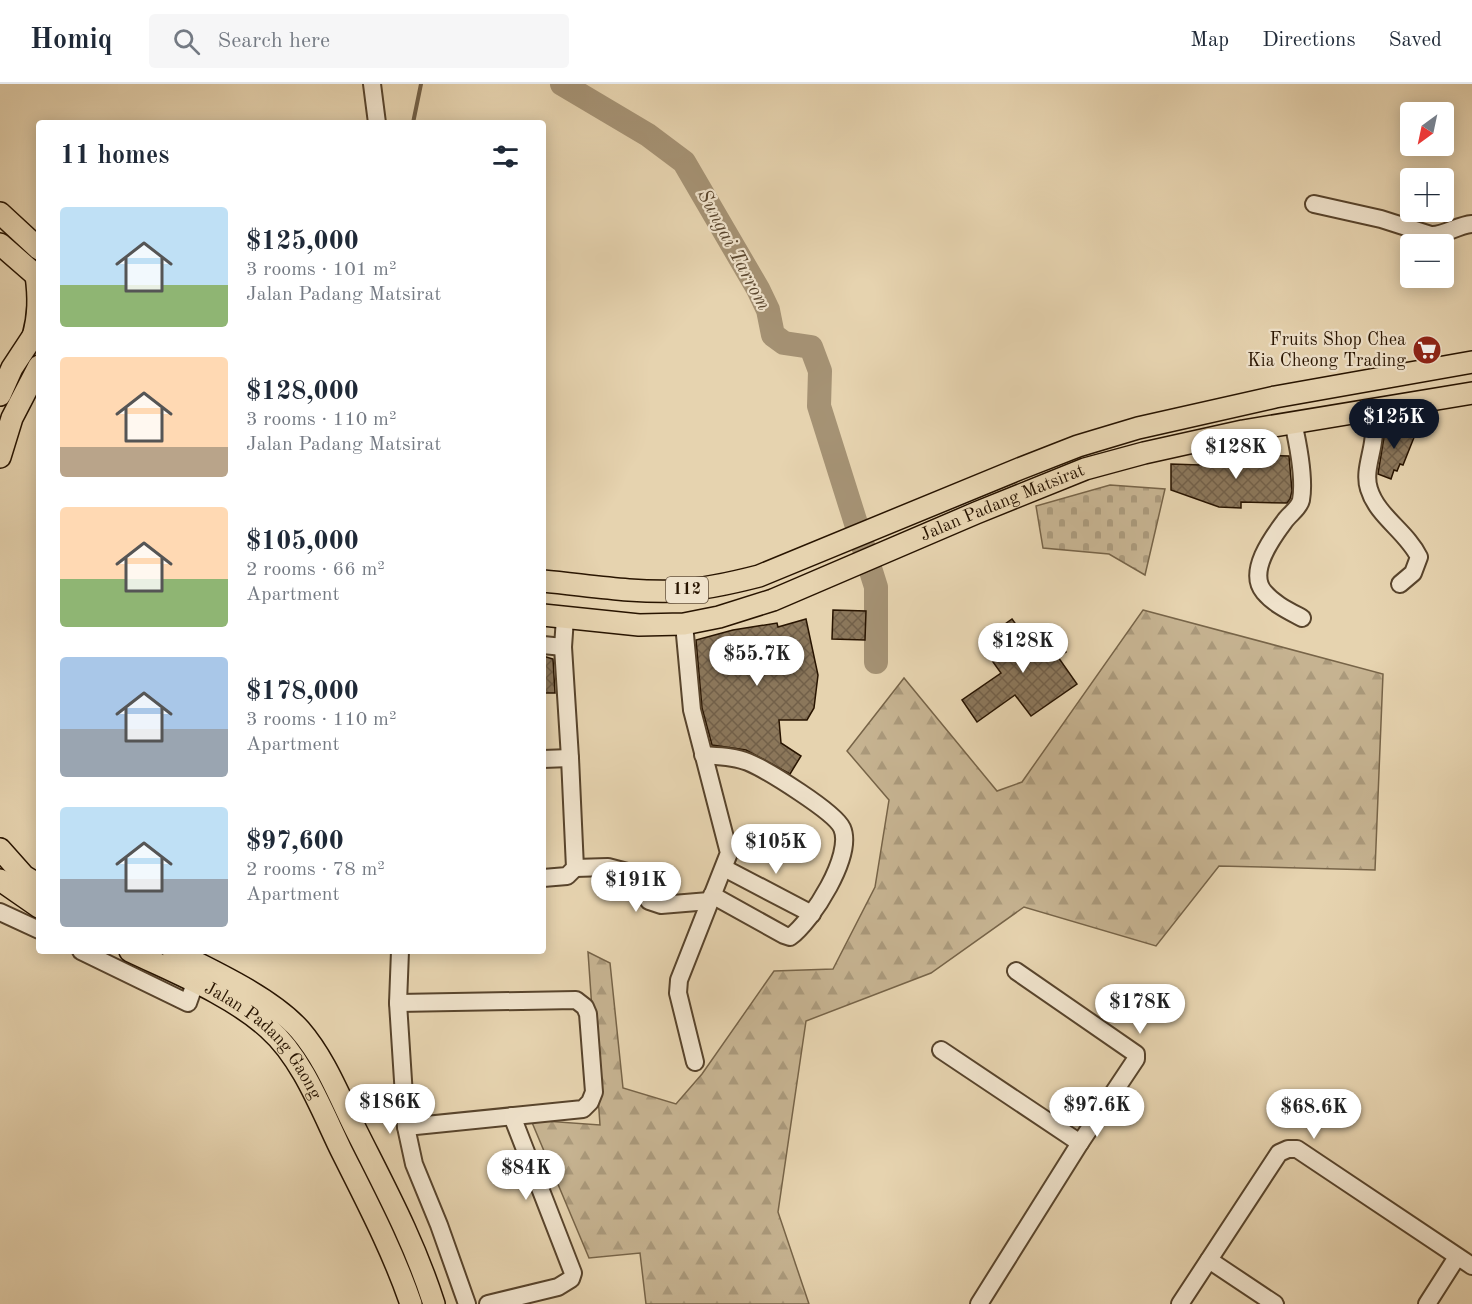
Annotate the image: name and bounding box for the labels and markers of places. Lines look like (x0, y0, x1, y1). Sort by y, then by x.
place label: Fruits Shop Chea Kia Cheong Trading (1247, 331, 1406, 370)
supermarket icon: Fruits Shop Chea Kia Cheong Trading (1411, 334, 1443, 366)
pin: $125K (1352, 399, 1436, 450)
pin: $128K (1194, 429, 1278, 480)
pin: $128K (981, 623, 1065, 674)
pin: $55.7K (708, 636, 806, 687)
pin: $105K (734, 824, 818, 875)
pin: $191K (594, 862, 678, 913)
pin: $178K (1098, 984, 1182, 1035)
pin: $186K (348, 1084, 432, 1135)
pin: $97.6K (1048, 1087, 1146, 1138)
pin: $68.6K (1265, 1089, 1363, 1140)
pin: $84K (490, 1150, 562, 1201)

